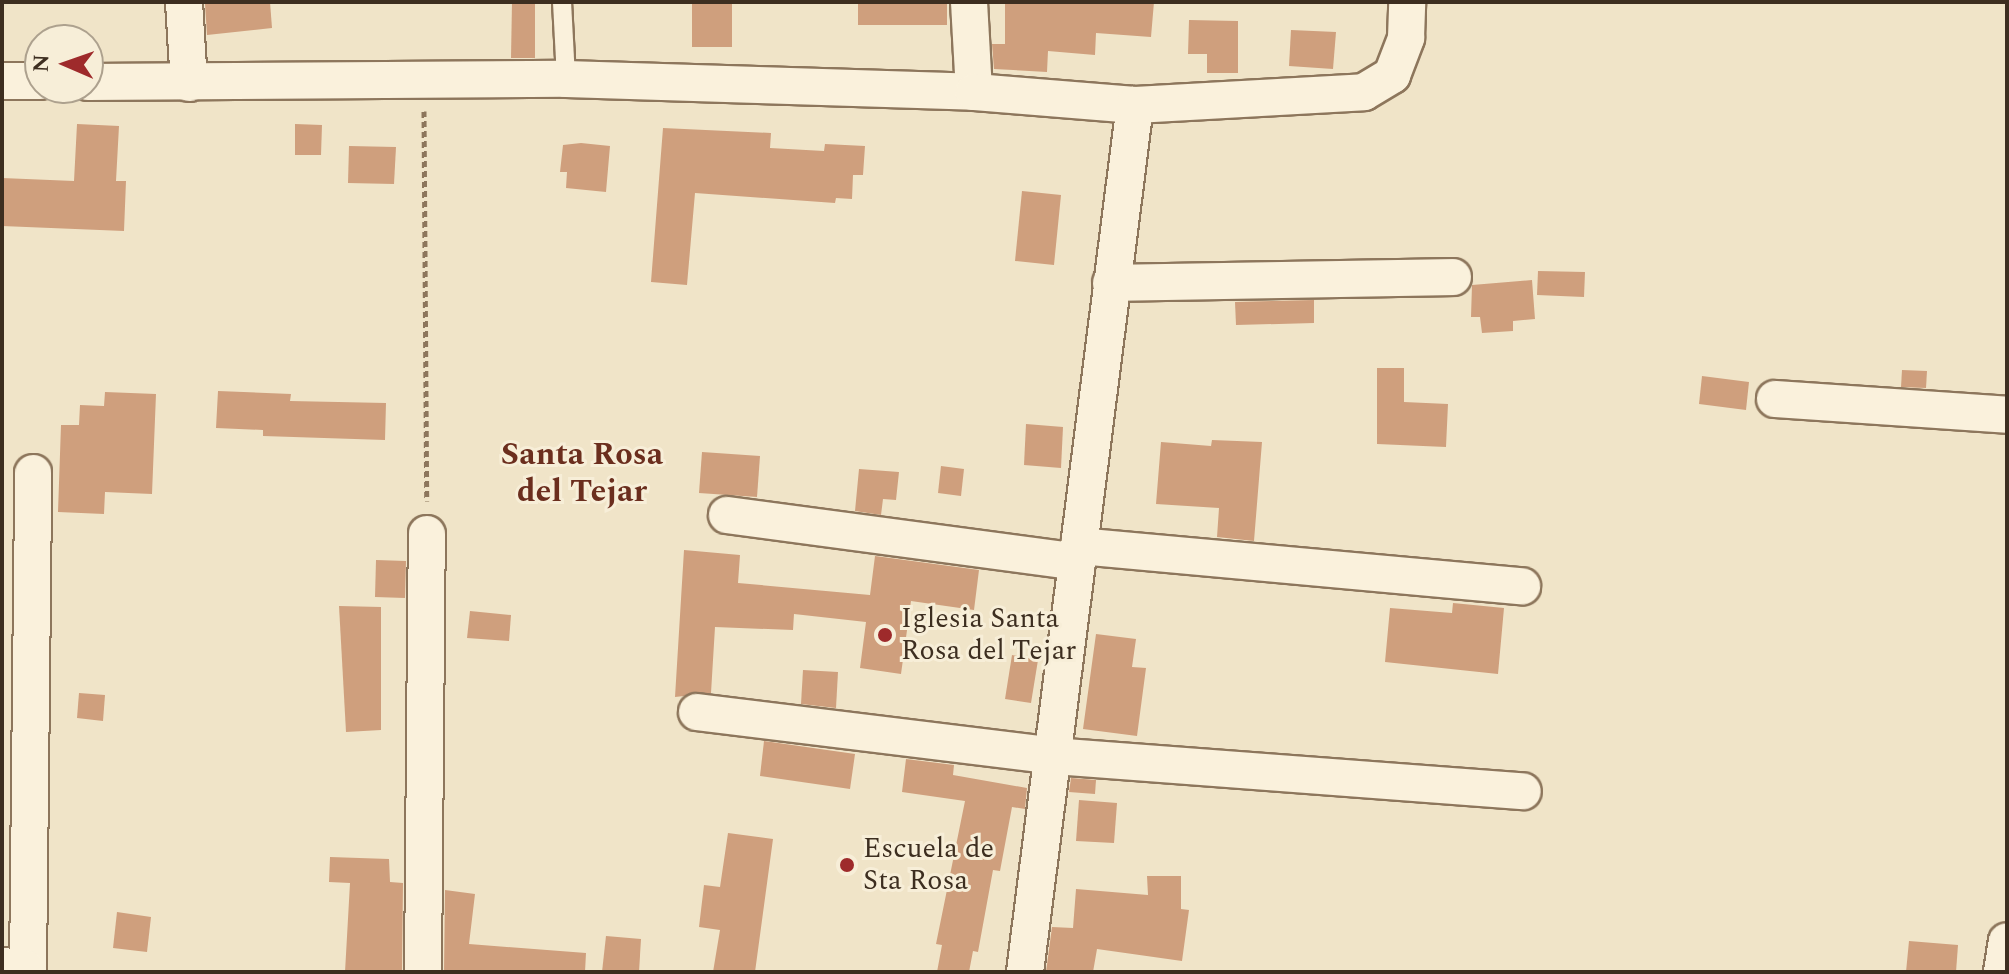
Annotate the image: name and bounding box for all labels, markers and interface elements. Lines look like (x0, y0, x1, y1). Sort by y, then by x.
north arrow (24, 24, 104, 104)
text: N (25, 54, 58, 73)
district label: Santa Rosa del Tejar (501, 437, 663, 512)
place label: Iglesia Santa Rosa del Tejar (901, 602, 1076, 668)
marker: Iglesia Santa Rosa del Tejar (876, 626, 894, 644)
place label: Escuela de Sta Rosa (863, 832, 994, 898)
marker: Escuela de Sta Rosa (838, 856, 856, 874)

